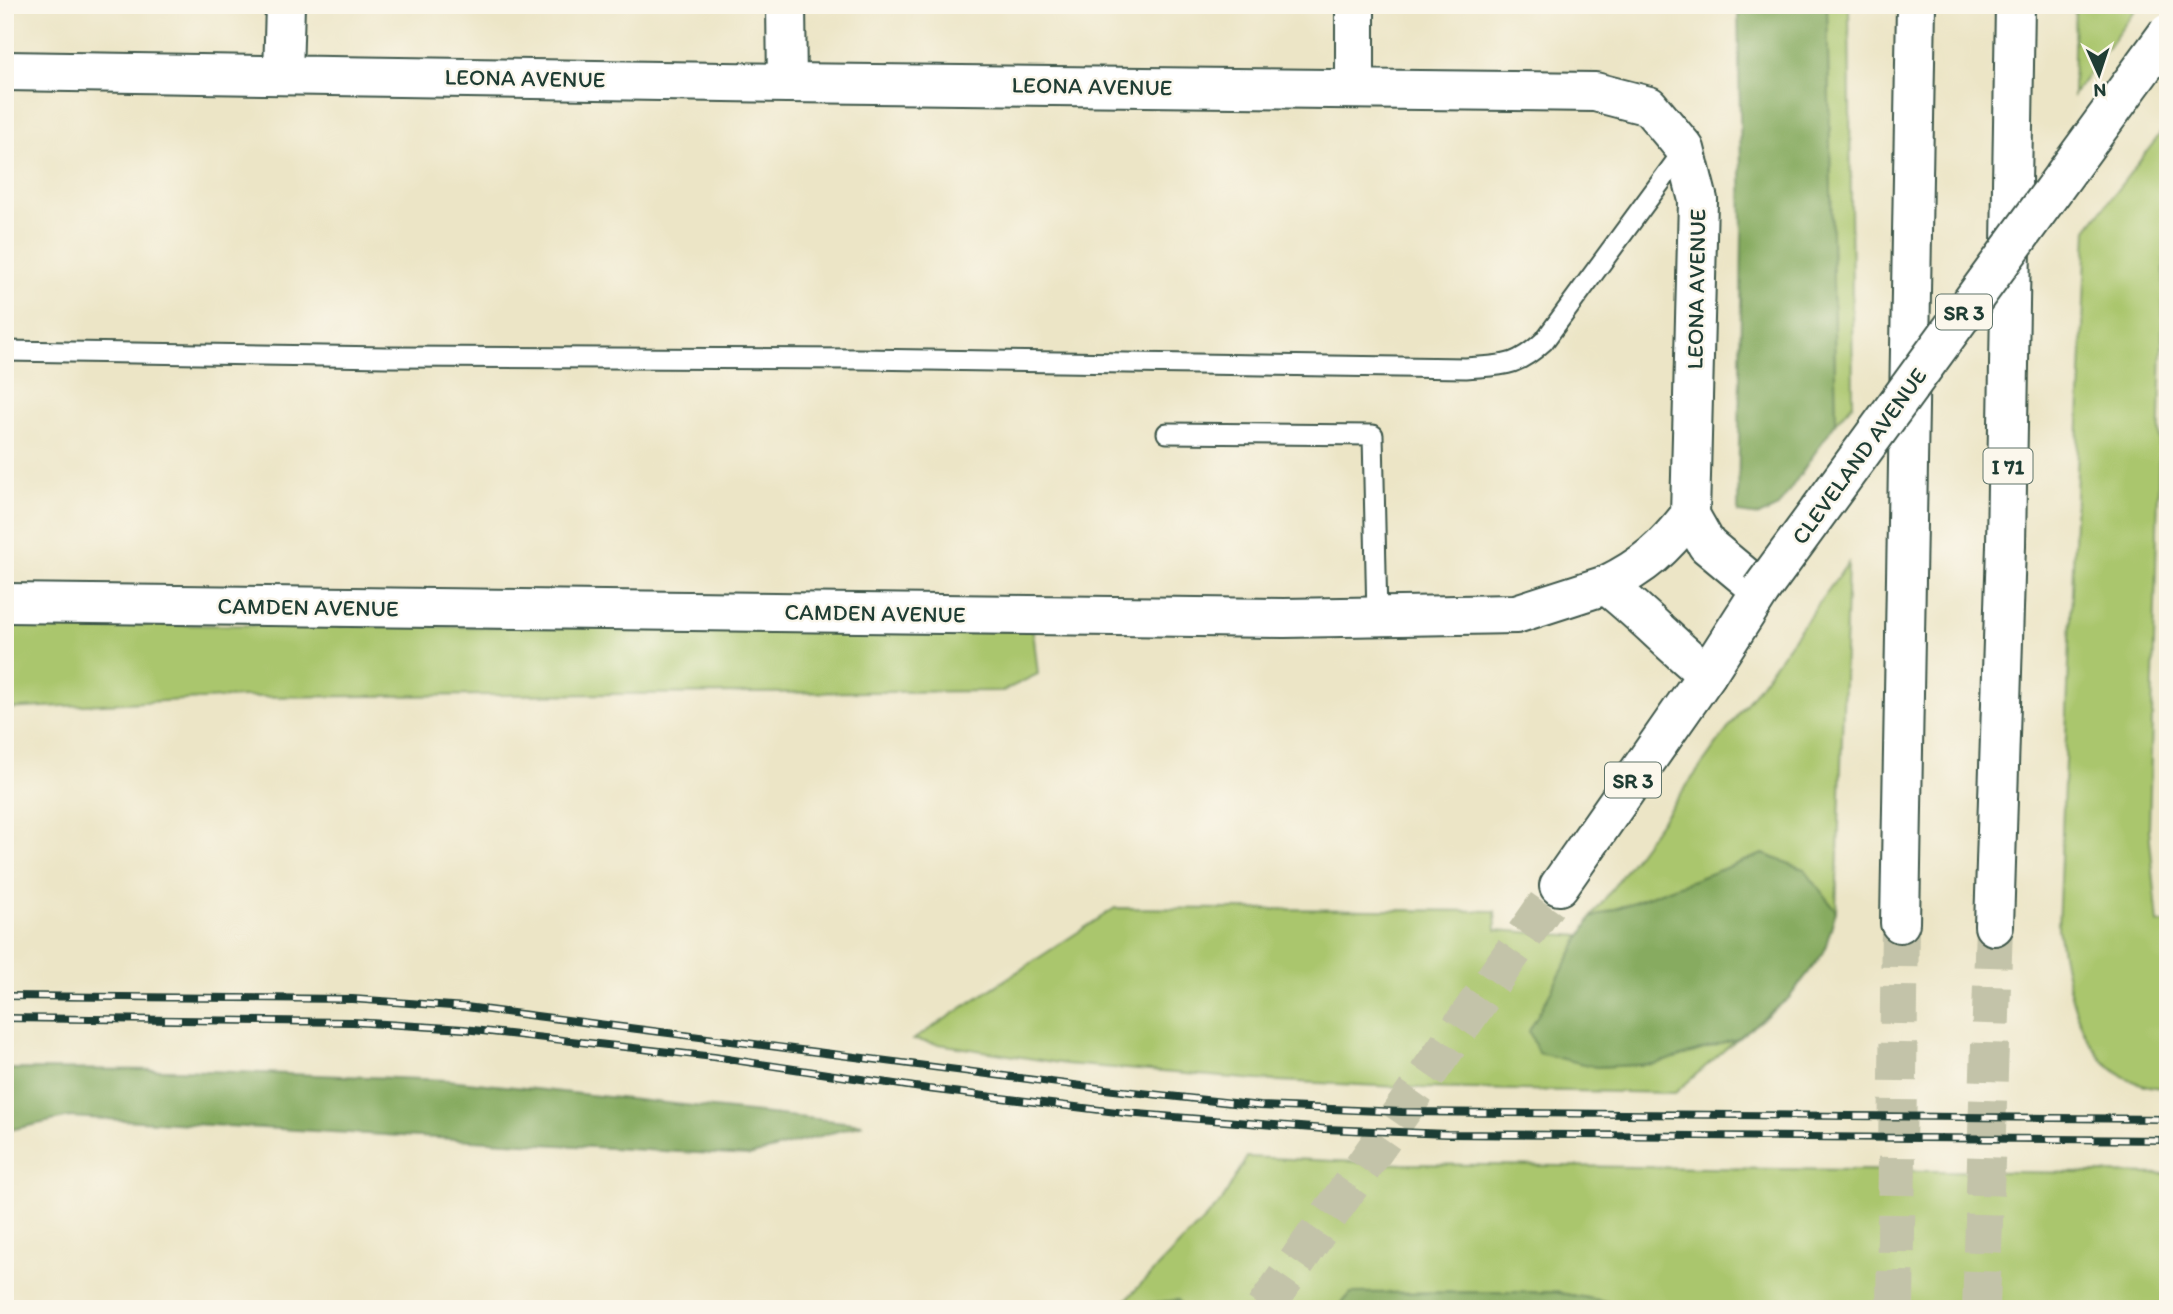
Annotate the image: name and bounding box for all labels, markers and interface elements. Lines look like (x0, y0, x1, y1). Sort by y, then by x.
north arrow (2064, 38, 2134, 108)
street label: LEONA AVENUE (444, 63, 606, 93)
street label: LEONA AVENUE (1011, 71, 1173, 101)
text: N (2093, 79, 2107, 102)
street label: LEONA AVENUE (1681, 208, 1711, 370)
road number: SR 3 (1936, 294, 1992, 330)
street label: CLEVELAND AVENUE (1785, 362, 1933, 550)
road number: I 71 (1983, 448, 2032, 484)
street label: CAMDEN AVENUE (217, 591, 399, 623)
street label: CAMDEN AVENUE (784, 597, 966, 629)
road number: SR 3 (1605, 762, 1661, 798)

